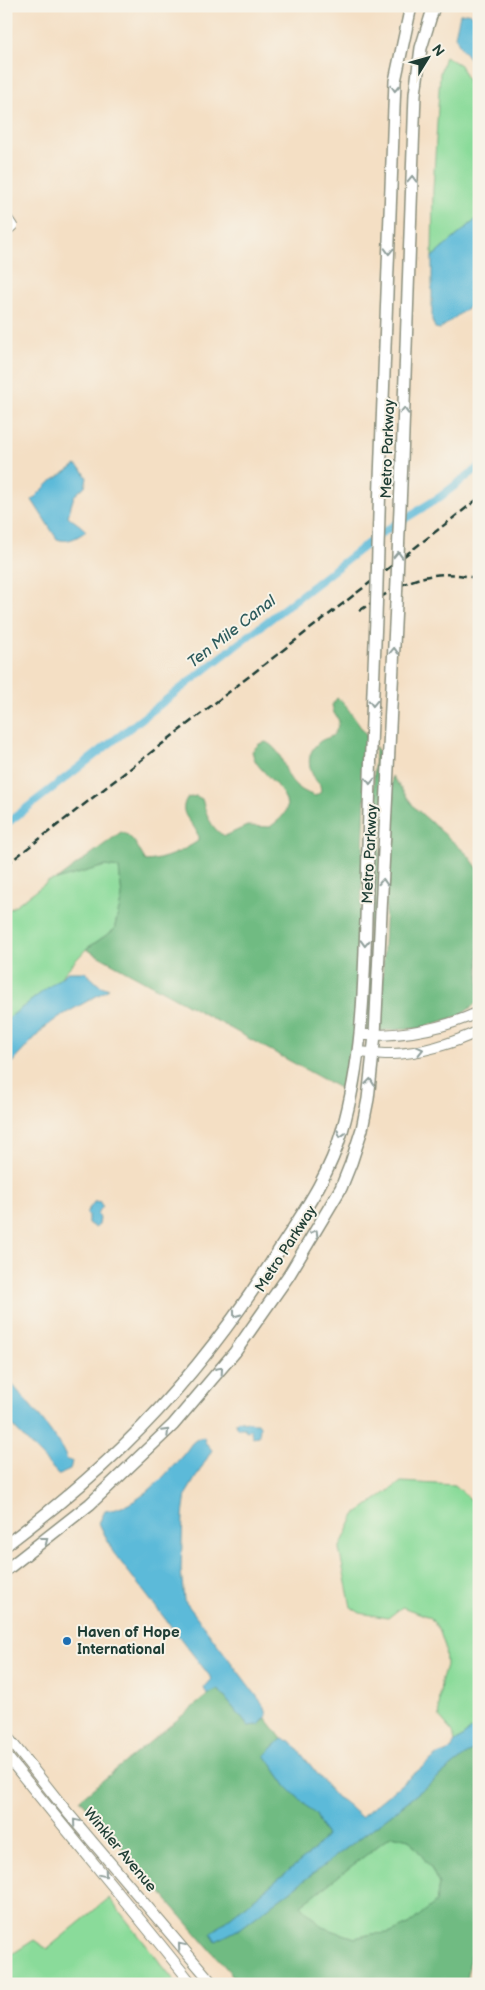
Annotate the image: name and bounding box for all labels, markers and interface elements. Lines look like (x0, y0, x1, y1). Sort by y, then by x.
north arrow (402, 32, 452, 82)
text: N (428, 41, 448, 60)
one-way arrow (389, 85, 400, 93)
one-way arrow (407, 175, 418, 183)
one-way arrow (383, 247, 394, 255)
street label: Metro Parkway (377, 399, 399, 499)
one-way arrow (399, 407, 409, 414)
one-way arrow (393, 551, 404, 559)
water label: Ten Mile Canal (184, 591, 281, 672)
one-way arrow (389, 646, 400, 654)
one-way arrow (367, 699, 378, 707)
one-way arrow (365, 778, 375, 785)
street label: Metro Parkway (358, 804, 382, 904)
one-way arrow (378, 878, 389, 886)
one-way arrow (359, 940, 370, 948)
one-way arrow (416, 1045, 425, 1056)
one-way arrow (364, 1078, 375, 1086)
one-way arrow (337, 1129, 347, 1137)
street label: Metro Parkway (251, 1202, 321, 1296)
one-way arrow (308, 1230, 318, 1239)
one-way arrow (233, 1308, 241, 1317)
one-way arrow (215, 1366, 224, 1375)
one-way arrow (160, 1429, 169, 1438)
one-way arrow (39, 1538, 48, 1546)
place label: Haven of Hope International (77, 1623, 180, 1659)
marker: Haven of Hope International (61, 1635, 73, 1647)
street label: Winkler Avenue (79, 1804, 161, 1896)
one-way arrow (73, 1819, 82, 1828)
one-way arrow (98, 1868, 107, 1877)
one-way arrow (179, 1943, 187, 1952)

